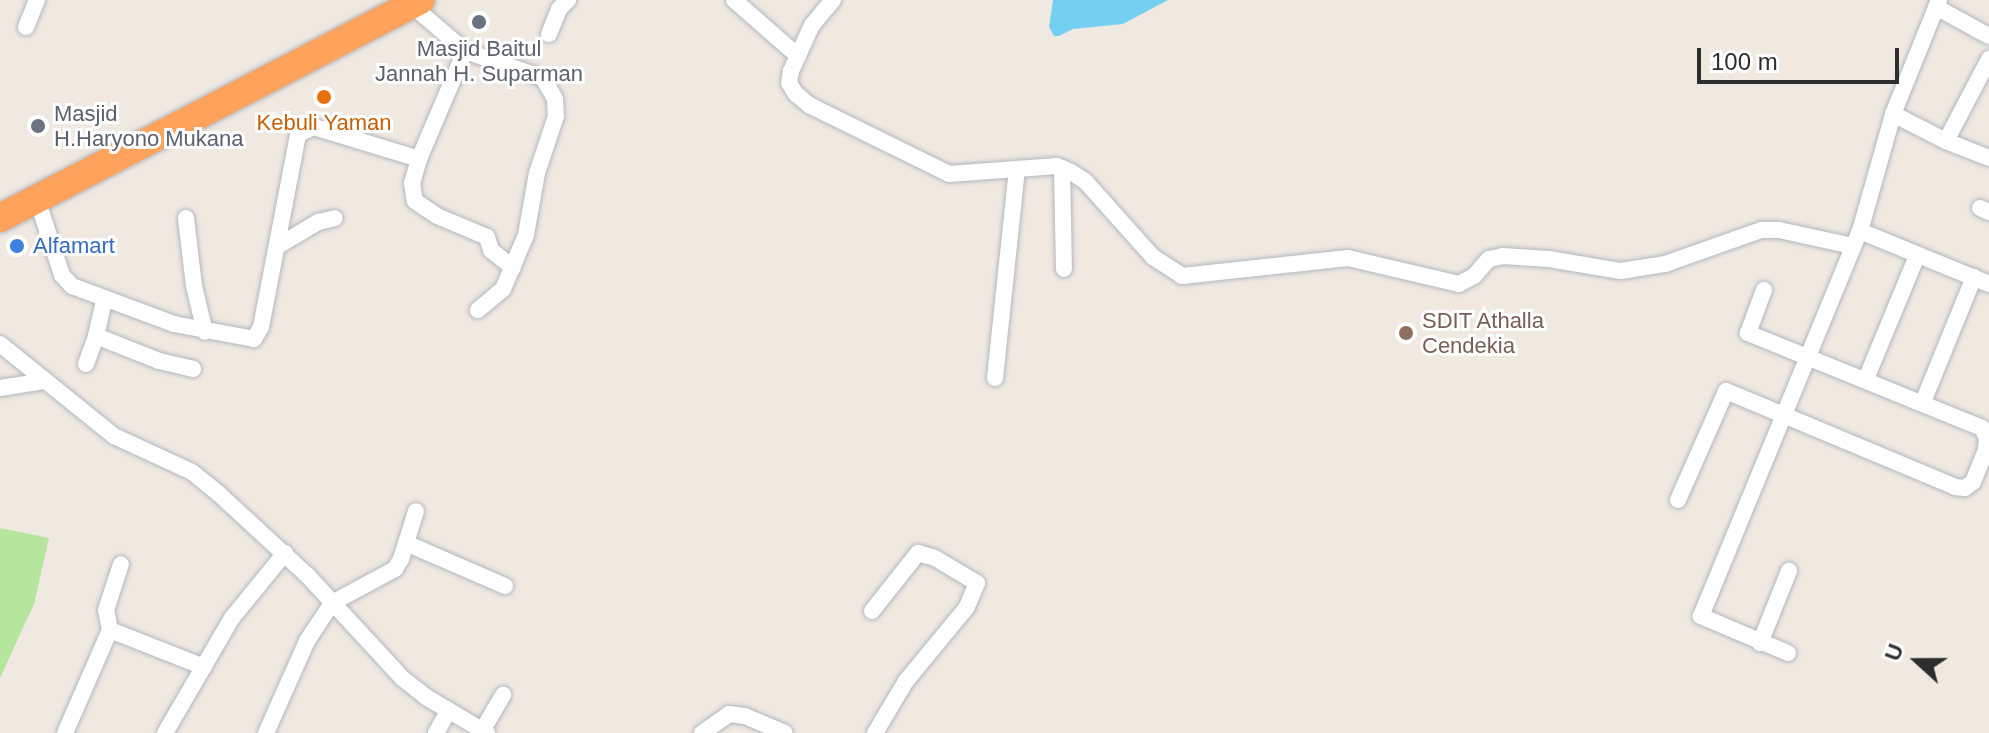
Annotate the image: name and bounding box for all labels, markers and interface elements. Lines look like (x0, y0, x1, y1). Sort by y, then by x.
marker: Masjid Baitul Jannah H. Suparman (470, 13, 488, 31)
scale bar (1701, 32, 1903, 82)
place label: Masjid Baitul Jannah H. Suparman (375, 35, 583, 86)
text: 100 m (1711, 48, 1778, 75)
marker: Kebuli Yaman (315, 88, 333, 106)
place label: Masjid H.Haryono Mukana (54, 100, 244, 152)
place label: Kebuli Yaman (256, 110, 392, 136)
marker: Masjid H.Haryono Mukana (29, 117, 47, 135)
place label: Alfamart (33, 233, 115, 259)
marker: Alfamart (8, 237, 26, 255)
place label: SDIT Athalla Cendekia (1422, 307, 1545, 358)
marker: SDIT Athalla Cendekia (1397, 324, 1415, 342)
north arrow (1877, 621, 1957, 701)
text: U (1880, 640, 1909, 664)

